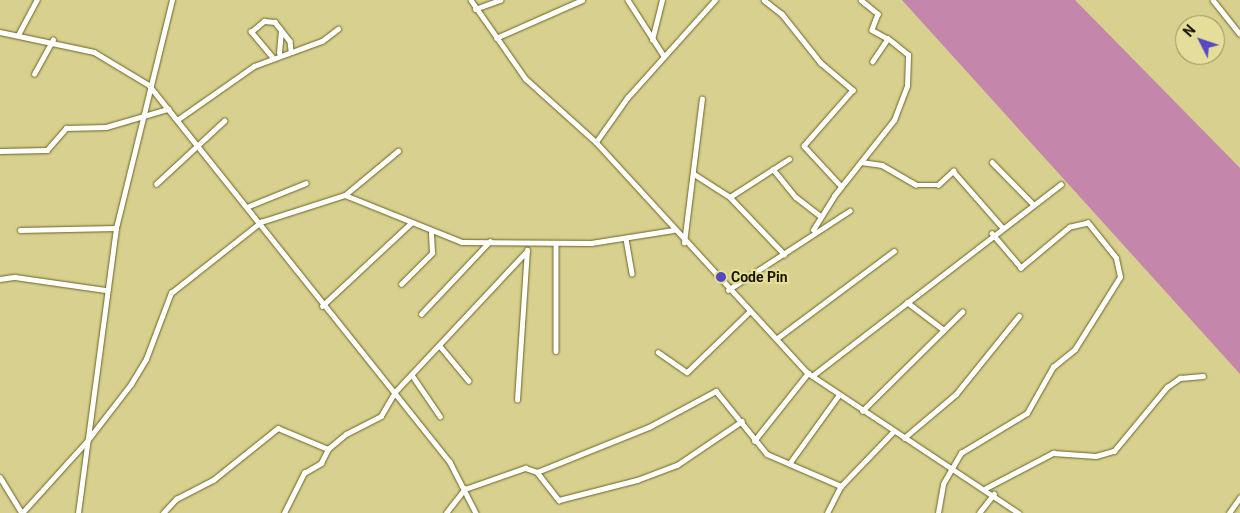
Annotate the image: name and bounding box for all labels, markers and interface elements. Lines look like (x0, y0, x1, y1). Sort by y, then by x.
north arrow (1175, 15, 1225, 65)
text: N (1180, 22, 1199, 40)
place label: Code Pin (731, 269, 788, 285)
marker: Code Pin (715, 271, 727, 283)

